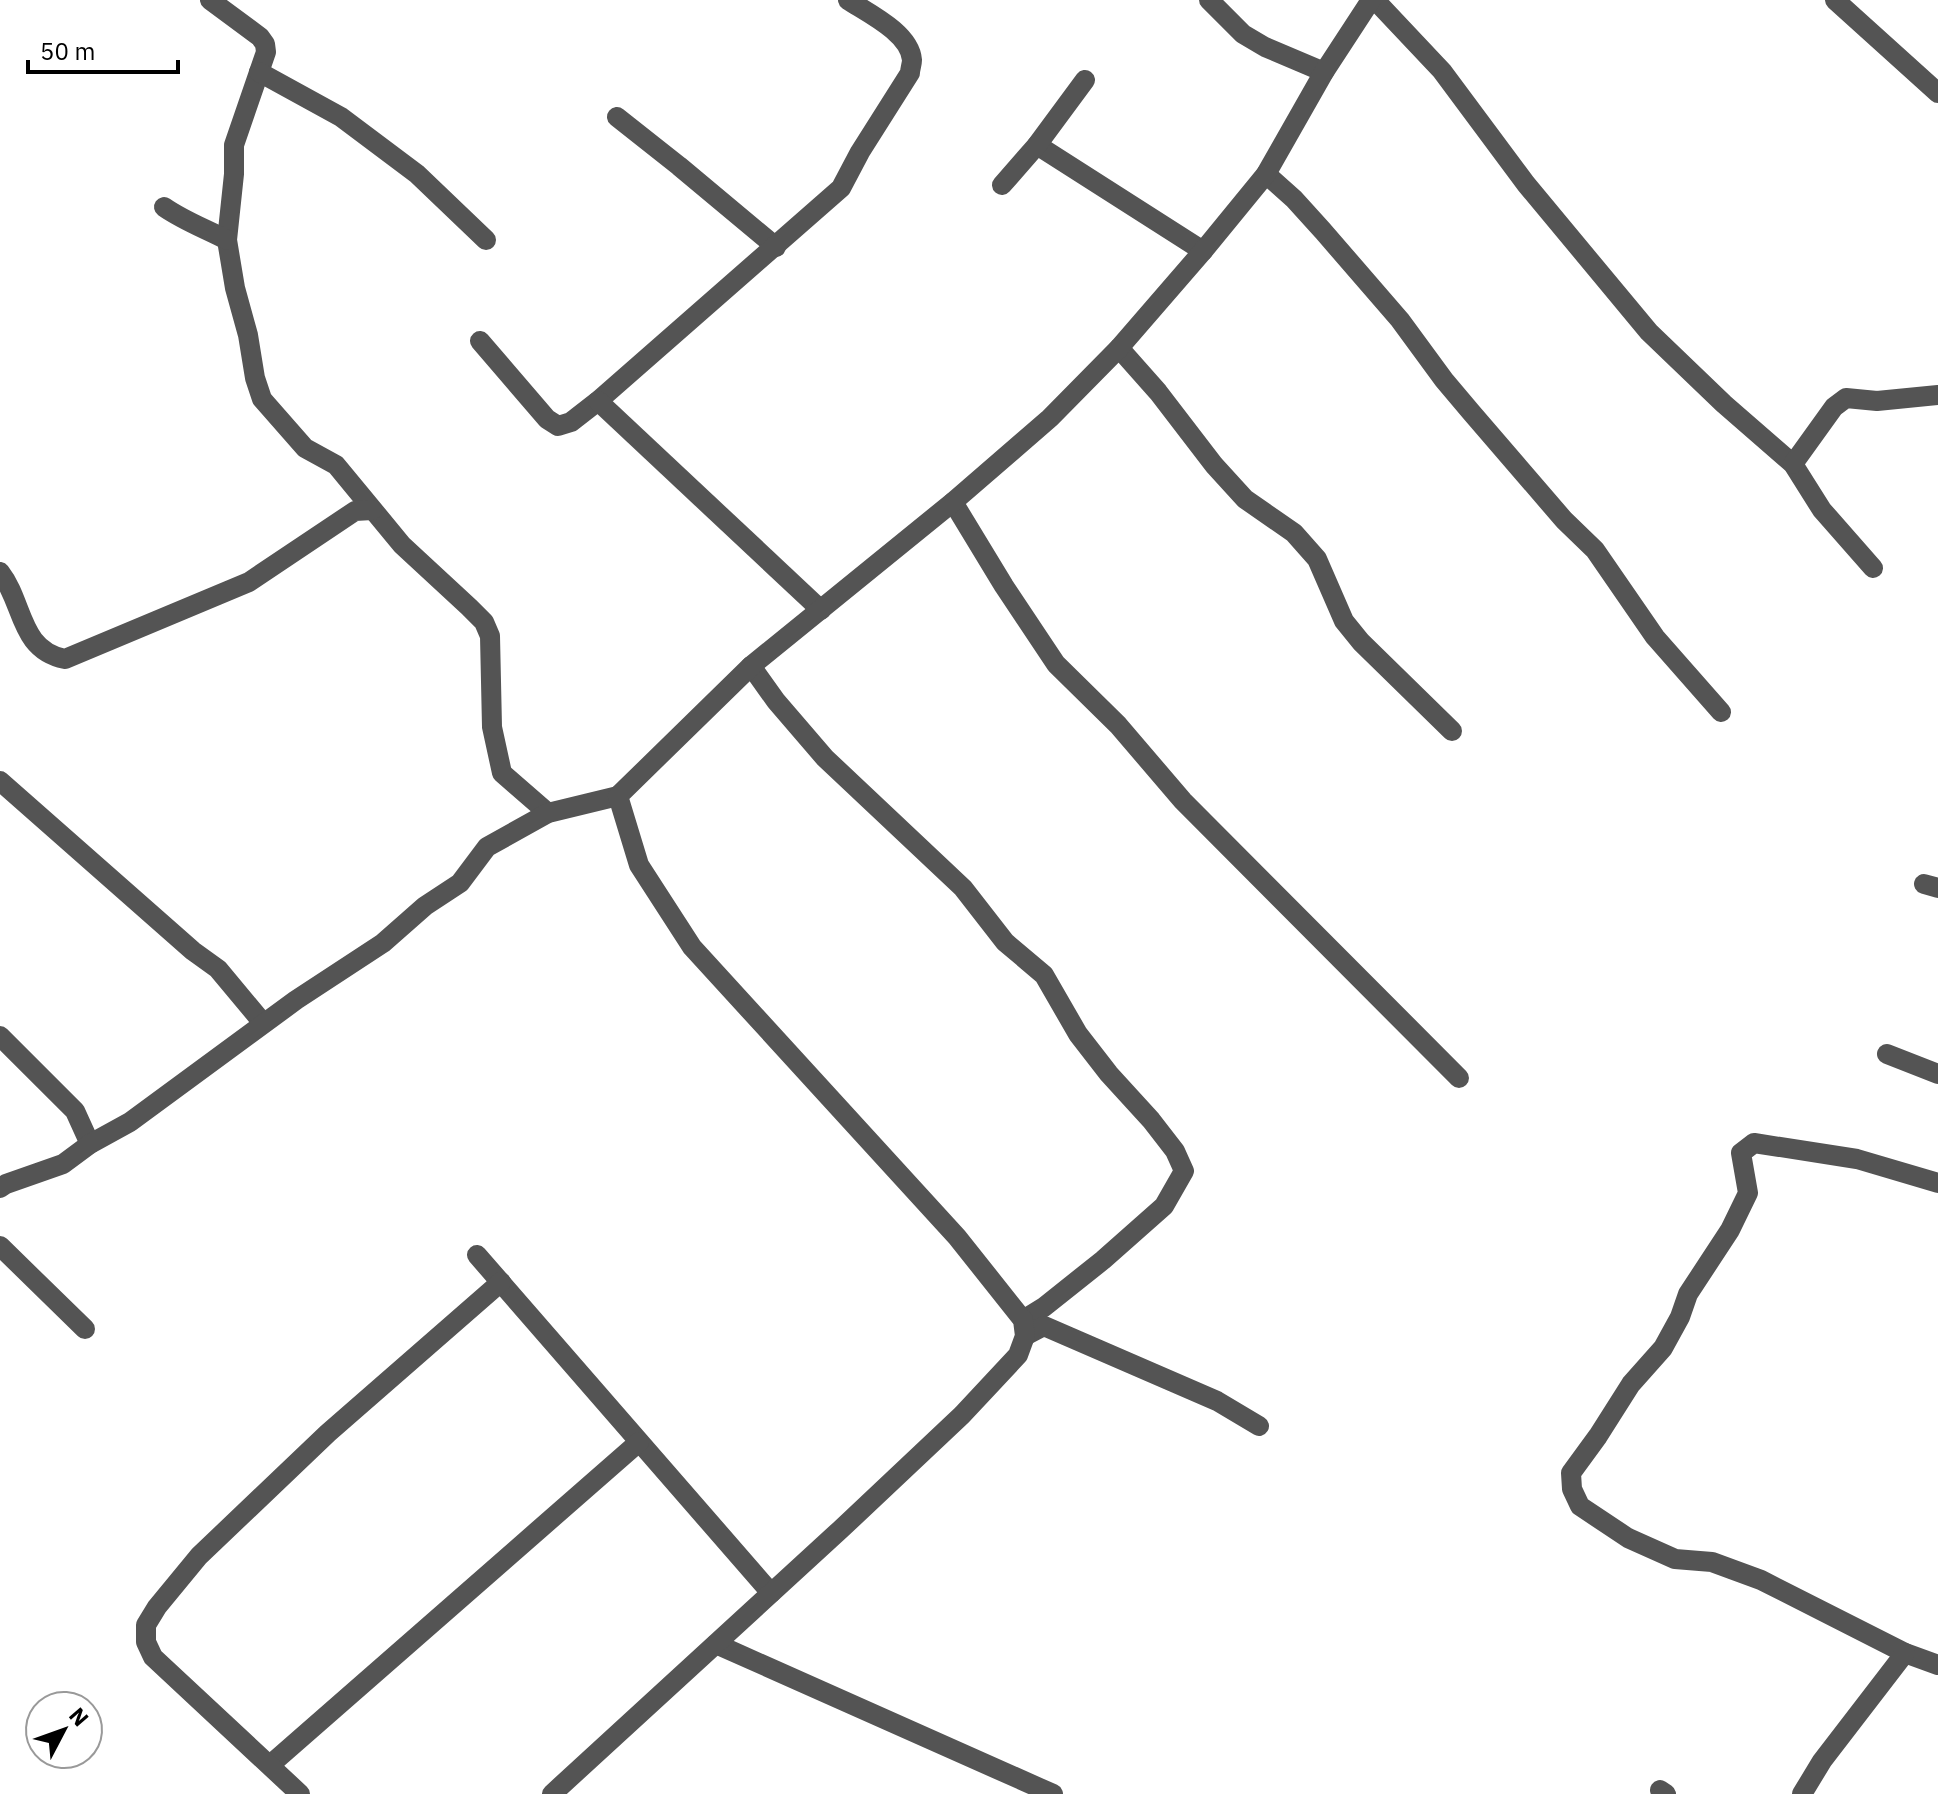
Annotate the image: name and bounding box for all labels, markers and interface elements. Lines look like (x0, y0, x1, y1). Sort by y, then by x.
scale bar (28, 24, 178, 74)
text: 50 m (40, 35, 95, 67)
north arrow (24, 1690, 104, 1770)
text: N (63, 1701, 96, 1732)

